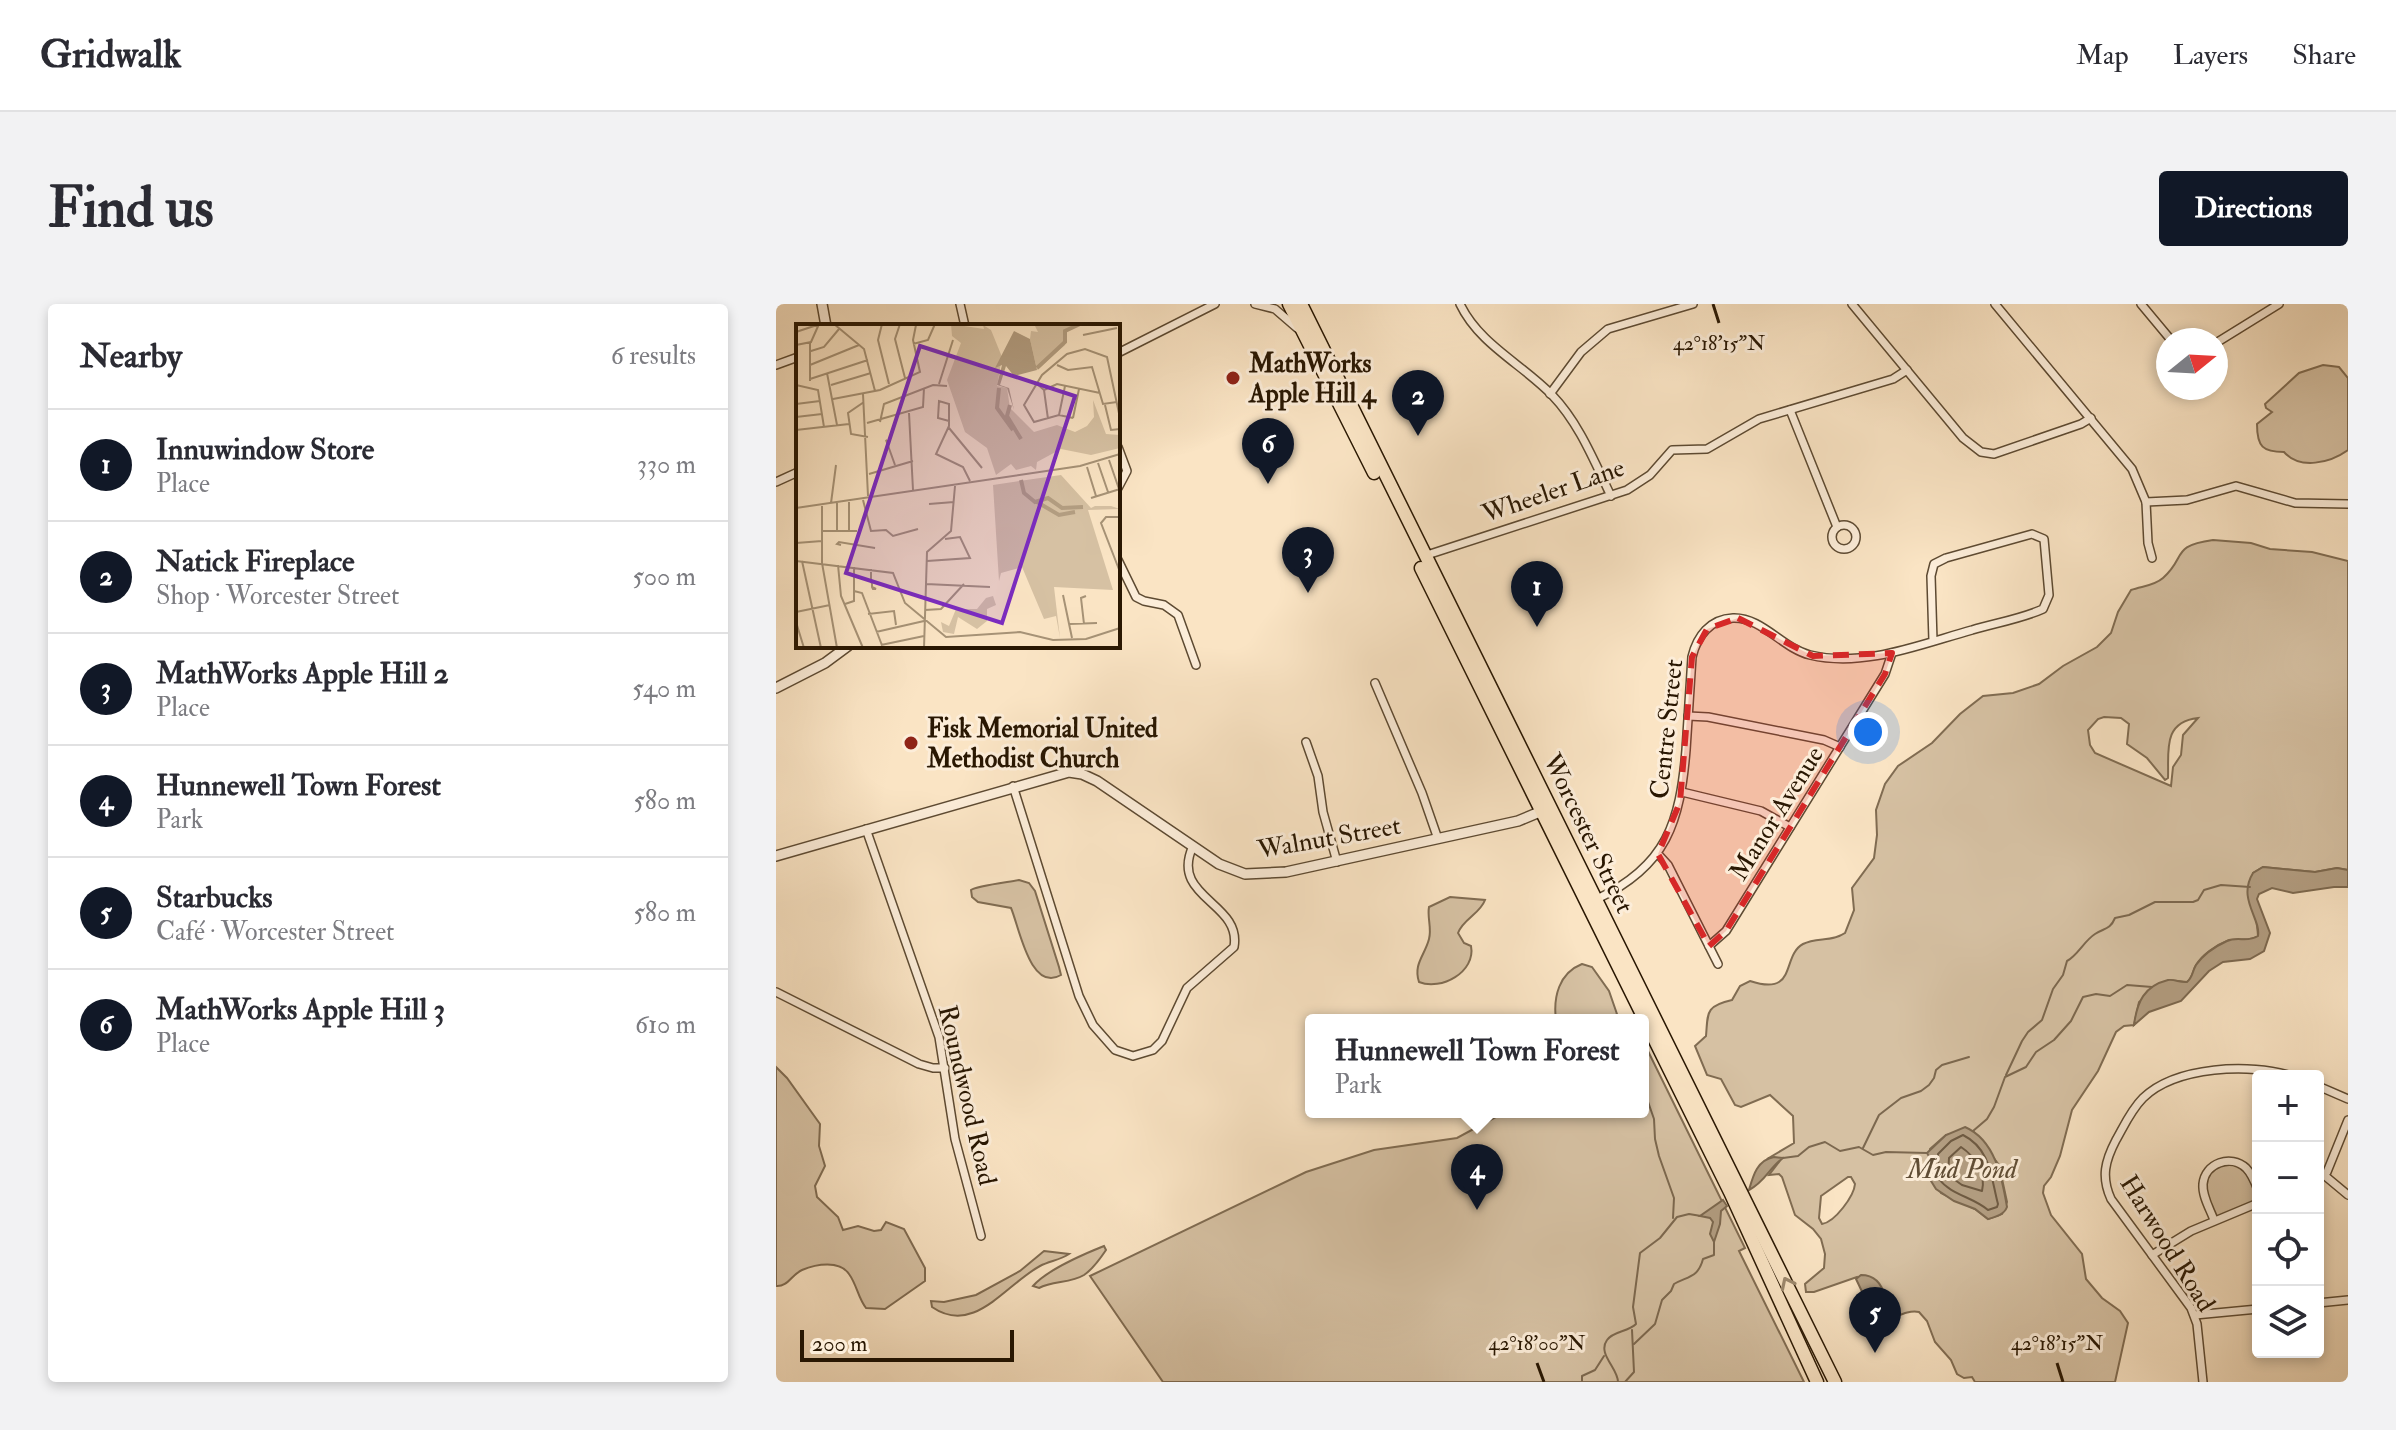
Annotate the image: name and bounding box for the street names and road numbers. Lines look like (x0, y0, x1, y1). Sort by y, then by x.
street label: Wheeler Lane (1477, 452, 1629, 531)
street label: Centre Street (1644, 658, 1690, 801)
street label: Manor Avenue (1723, 741, 1831, 886)
street label: Worcester Street (1535, 747, 1641, 918)
street label: Walnut Street (1254, 810, 1403, 866)
street label: Roundwood Road (931, 1002, 1003, 1189)
street label: Harwood Road (2112, 1169, 2222, 1318)

